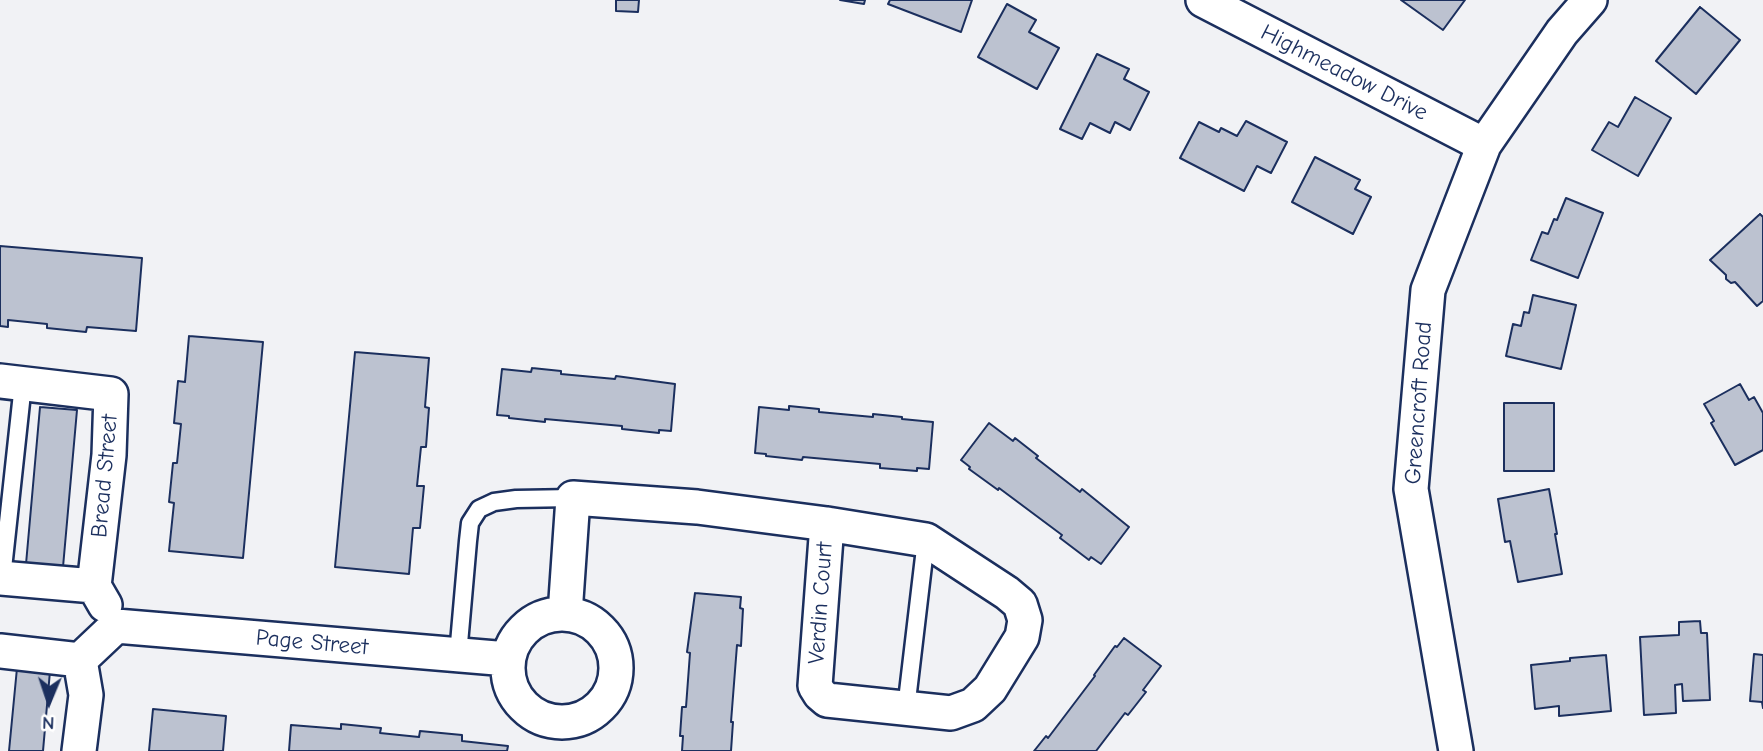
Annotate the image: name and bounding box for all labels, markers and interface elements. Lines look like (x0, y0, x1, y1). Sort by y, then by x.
street label: Highmeadow Drive (1256, 19, 1432, 127)
street label: Greencroft Road (1400, 321, 1438, 485)
street label: Bread Street (86, 413, 124, 539)
street label: Verdin Court (803, 541, 839, 665)
street label: Page Street (255, 624, 369, 662)
north arrow (14, 667, 84, 737)
text: N (42, 712, 55, 734)

